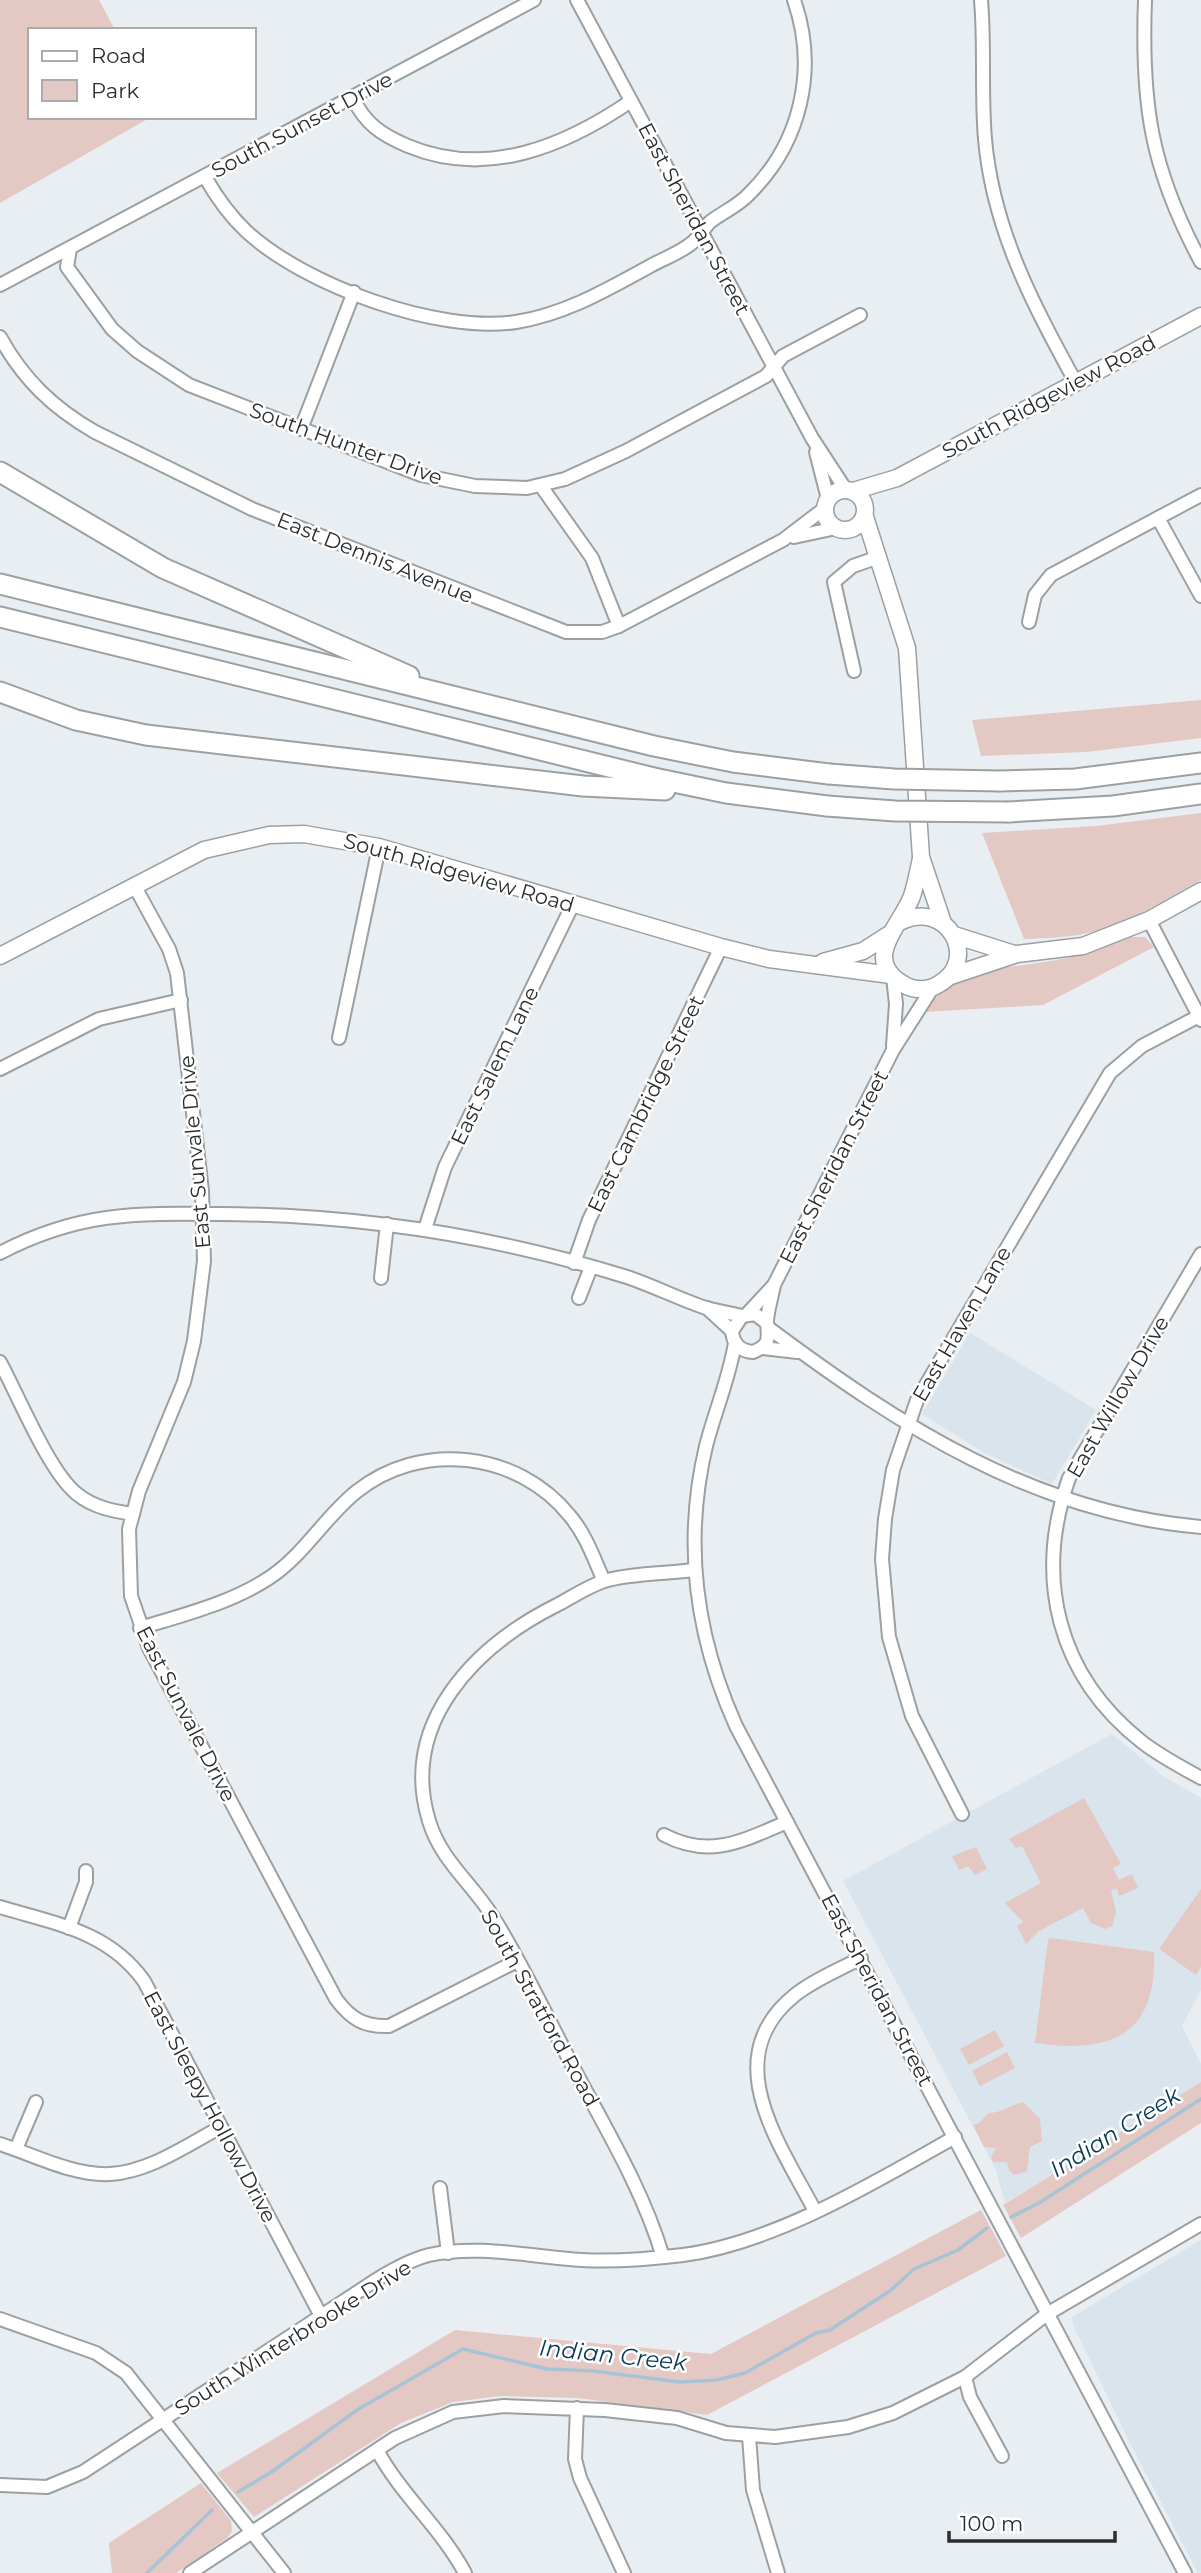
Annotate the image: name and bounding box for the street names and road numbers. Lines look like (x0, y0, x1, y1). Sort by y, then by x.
street label: South Sunset Drive (207, 66, 397, 183)
street label: East Sheridan Street (633, 118, 756, 319)
street label: South Ridgeview Road (938, 329, 1160, 464)
street label: South Hunter Drive (246, 397, 446, 490)
street label: East Dennis Avenue (273, 507, 477, 608)
street label: South Ridgeview Road (341, 828, 577, 917)
street label: East Salem Lane (445, 982, 544, 1149)
street label: East Cambridge Street (582, 991, 709, 1216)
street label: East Sunvale Drive (174, 1054, 215, 1250)
street label: East Sheridan Street (774, 1066, 893, 1268)
street label: East Haven Lane (907, 1242, 1016, 1406)
street label: East Willow Drive (1061, 1312, 1174, 1482)
street label: East Sunvale Drive (131, 1622, 242, 1806)
street label: East Sheridan Street (816, 1889, 939, 2090)
street label: South Stratford Road (476, 1905, 605, 2111)
street label: East Sleepy Hollow Drive (139, 1987, 282, 2227)
street label: South Winterbrooke Drive (170, 2254, 416, 2421)

